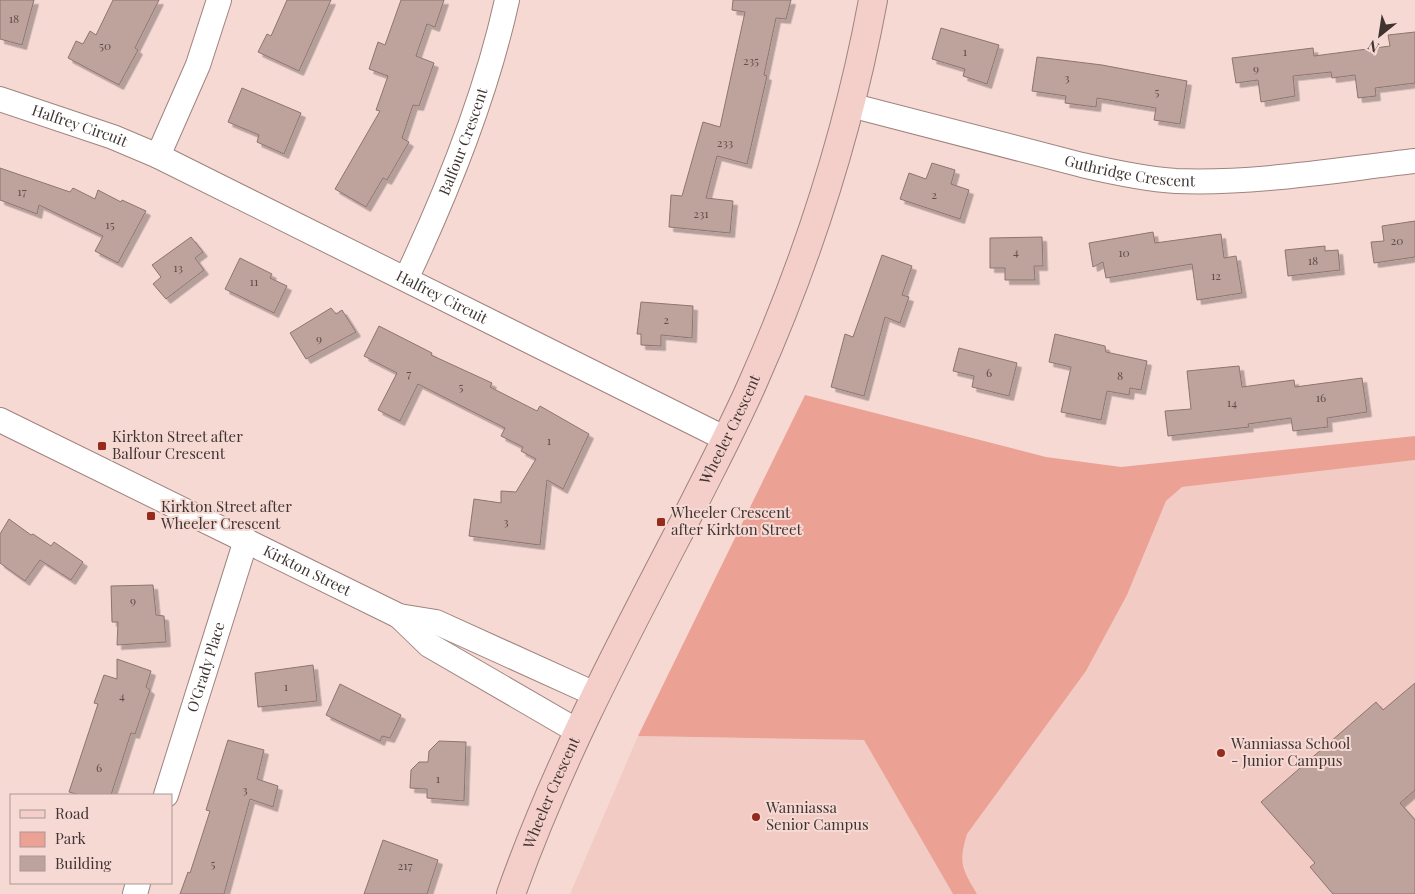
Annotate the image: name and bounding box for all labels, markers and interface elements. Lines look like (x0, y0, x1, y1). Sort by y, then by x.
house number: 18 (9, 10, 19, 26)
north arrow (1355, 10, 1405, 60)
text: N (1364, 36, 1382, 57)
house number: 50 (99, 37, 111, 53)
house number: 1 (963, 43, 968, 59)
house number: 235 (743, 52, 759, 68)
house number: 9 (1253, 60, 1259, 76)
house number: 3 (1064, 69, 1070, 85)
house number: 5 (1155, 83, 1160, 99)
street label: Balfour Crescent (433, 84, 492, 198)
street label: Halfrey Circuit (30, 99, 131, 151)
house number: 233 (717, 134, 733, 150)
street label: Guthridge Crescent (1062, 150, 1196, 190)
house number: 17 (17, 183, 27, 199)
house number: 2 (931, 186, 937, 202)
house number: 231 (693, 205, 709, 221)
house number: 15 (105, 216, 115, 232)
house number: 20 (1391, 232, 1403, 248)
house number: 4 (1013, 243, 1019, 259)
house number: 10 (1118, 244, 1130, 260)
house number: 18 (1308, 252, 1318, 268)
house number: 13 (173, 259, 183, 275)
street label: Halfrey Circuit (393, 265, 492, 328)
house number: 12 (1211, 267, 1221, 283)
house number: 11 (250, 273, 259, 289)
house number: 2 (663, 311, 669, 327)
house number: 9 (316, 330, 322, 346)
house number: 6 (986, 364, 992, 380)
house number: 7 (407, 365, 412, 381)
house number: 8 (1117, 367, 1123, 383)
street label: Wheeler Crescent (694, 371, 764, 488)
house number: 5 (459, 378, 464, 394)
house number: 16 (1316, 389, 1326, 405)
house number: 14 (1227, 394, 1237, 410)
place label: Kirkton Street after Balfour Crescent (112, 426, 243, 463)
house number: 1 (547, 432, 552, 448)
marker: Kirkton Street after Balfour Crescent (96, 440, 108, 452)
place label: Kirkton Street after Wheeler Crescent (160, 496, 292, 533)
place label: Wheeler Crescent after Kirkton Street (670, 502, 802, 539)
marker: Kirkton Street after Wheeler Crescent (145, 510, 157, 522)
house number: 3 (503, 513, 509, 529)
marker: Wheeler Crescent after Kirkton Street (655, 516, 667, 528)
street label: Kirkton Street (260, 540, 355, 600)
house number: 9 (130, 592, 136, 608)
street label: O'Grady Place (182, 619, 229, 715)
house number: 1 (284, 678, 289, 694)
house number: 4 (119, 687, 125, 703)
street label: Wheeler Crescent (518, 733, 584, 852)
place label: Wanniassa School - Junior Campus (1230, 733, 1350, 770)
marker: Wanniassa School - Junior Campus (1215, 747, 1227, 759)
house number: 6 (96, 759, 102, 775)
house number: 1 (436, 770, 441, 786)
house number: 3 (242, 781, 248, 797)
legend (10, 794, 172, 884)
place label: Wanniassa Senior Campus (765, 797, 869, 834)
text: Road (55, 803, 89, 823)
marker: Wanniassa Senior Campus (750, 811, 762, 823)
text: Park (55, 828, 87, 848)
text: Building (55, 853, 112, 873)
house number: 5 (211, 855, 216, 871)
house number: 217 (397, 857, 413, 873)

